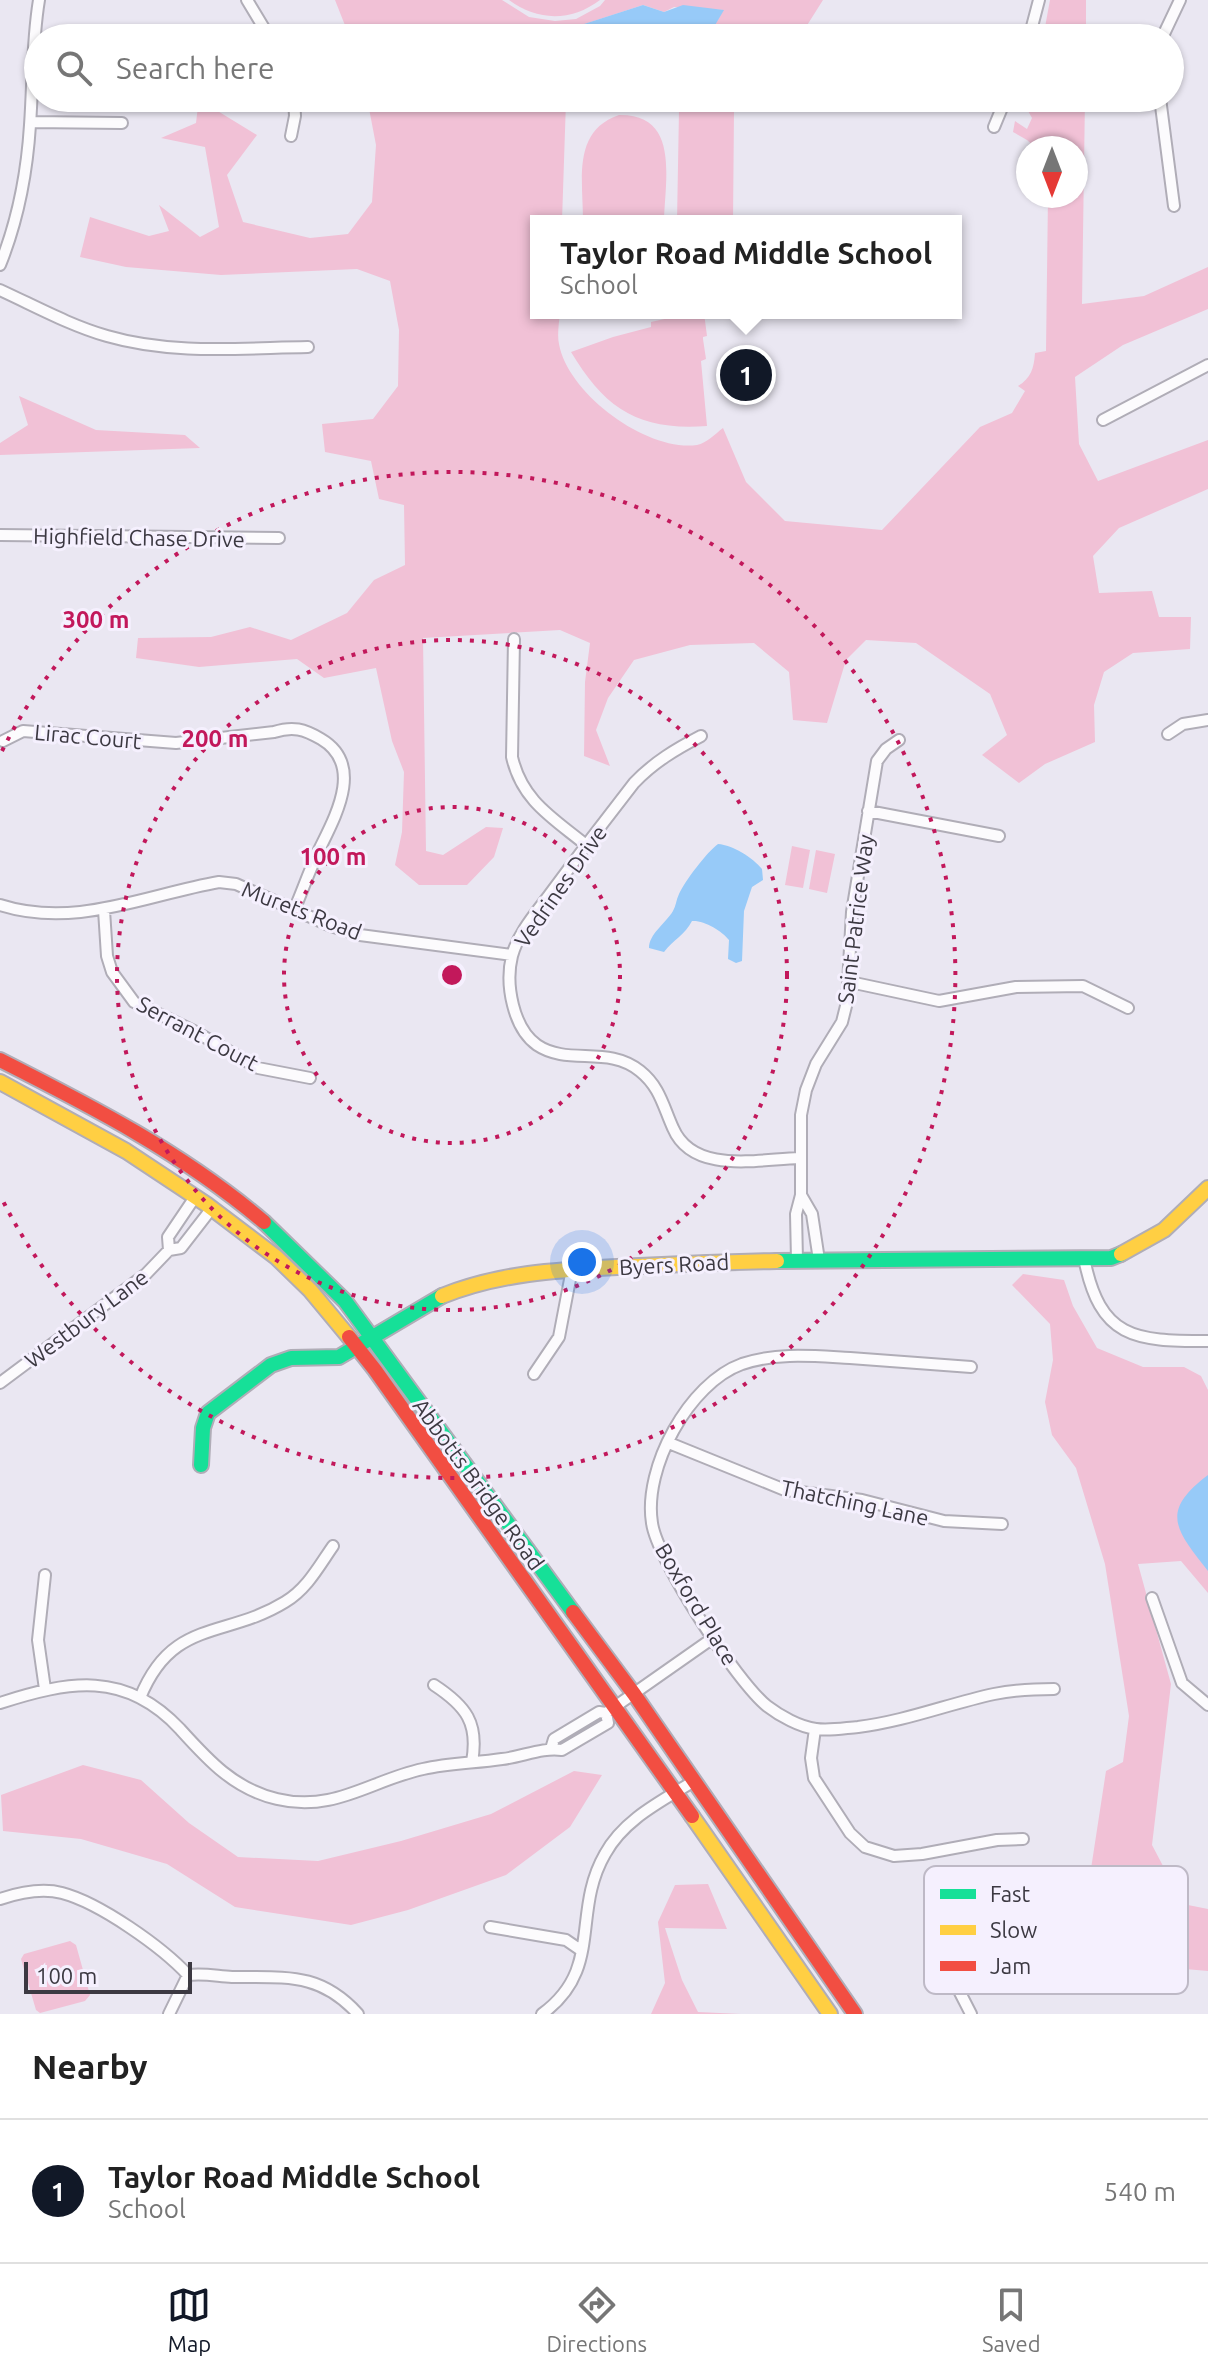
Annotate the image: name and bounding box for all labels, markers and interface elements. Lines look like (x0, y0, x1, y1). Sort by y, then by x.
search box (24, 24, 1184, 112)
icon: search (52, 46, 96, 90)
text: Search here (116, 51, 275, 85)
north arrow (1016, 136, 1088, 208)
popup (530, 215, 962, 319)
text: Taylor Road Middle School (560, 236, 932, 270)
text: School (560, 270, 638, 299)
pin: 1 (720, 345, 772, 405)
street label: Highfield Chase Drive (33, 523, 245, 551)
text: 300 m (63, 606, 129, 633)
street label: Lirac Court (33, 719, 143, 753)
text: 200 m (182, 725, 248, 752)
street label: Vedrines Drive (509, 820, 611, 952)
street label: Saint Patrice Way (832, 833, 878, 1005)
text: 100 m (300, 843, 366, 870)
street label: Murets Road (239, 876, 365, 944)
centre of rings (438, 961, 466, 989)
street label: Serrant Court (133, 991, 263, 1076)
your location (562, 1242, 602, 1282)
street label: Byers Road (618, 1249, 730, 1279)
street label: Westbury Lane (20, 1264, 152, 1372)
street label: Abbotts Bridge Road (408, 1393, 550, 1575)
street label: Thatching Lane (779, 1474, 931, 1530)
street label: Boxford Place (651, 1539, 743, 1669)
legend (924, 1866, 1188, 1994)
text: Fast (990, 1881, 1031, 1906)
text: Slow (990, 1917, 1037, 1942)
text: Jam (990, 1953, 1031, 1978)
scale bar (24, 1958, 192, 1994)
text: 100 m (36, 1963, 97, 1988)
text: Nearby (32, 2047, 147, 2085)
text: Taylor Road Middle School (108, 2160, 480, 2194)
text: 1 (51, 2177, 65, 2206)
text: 540 m (1104, 2177, 1176, 2206)
text: School (108, 2194, 186, 2223)
tab: Map (167, 2283, 211, 2356)
tab: Directions (546, 2283, 647, 2356)
tab: Saved (982, 2283, 1041, 2356)

